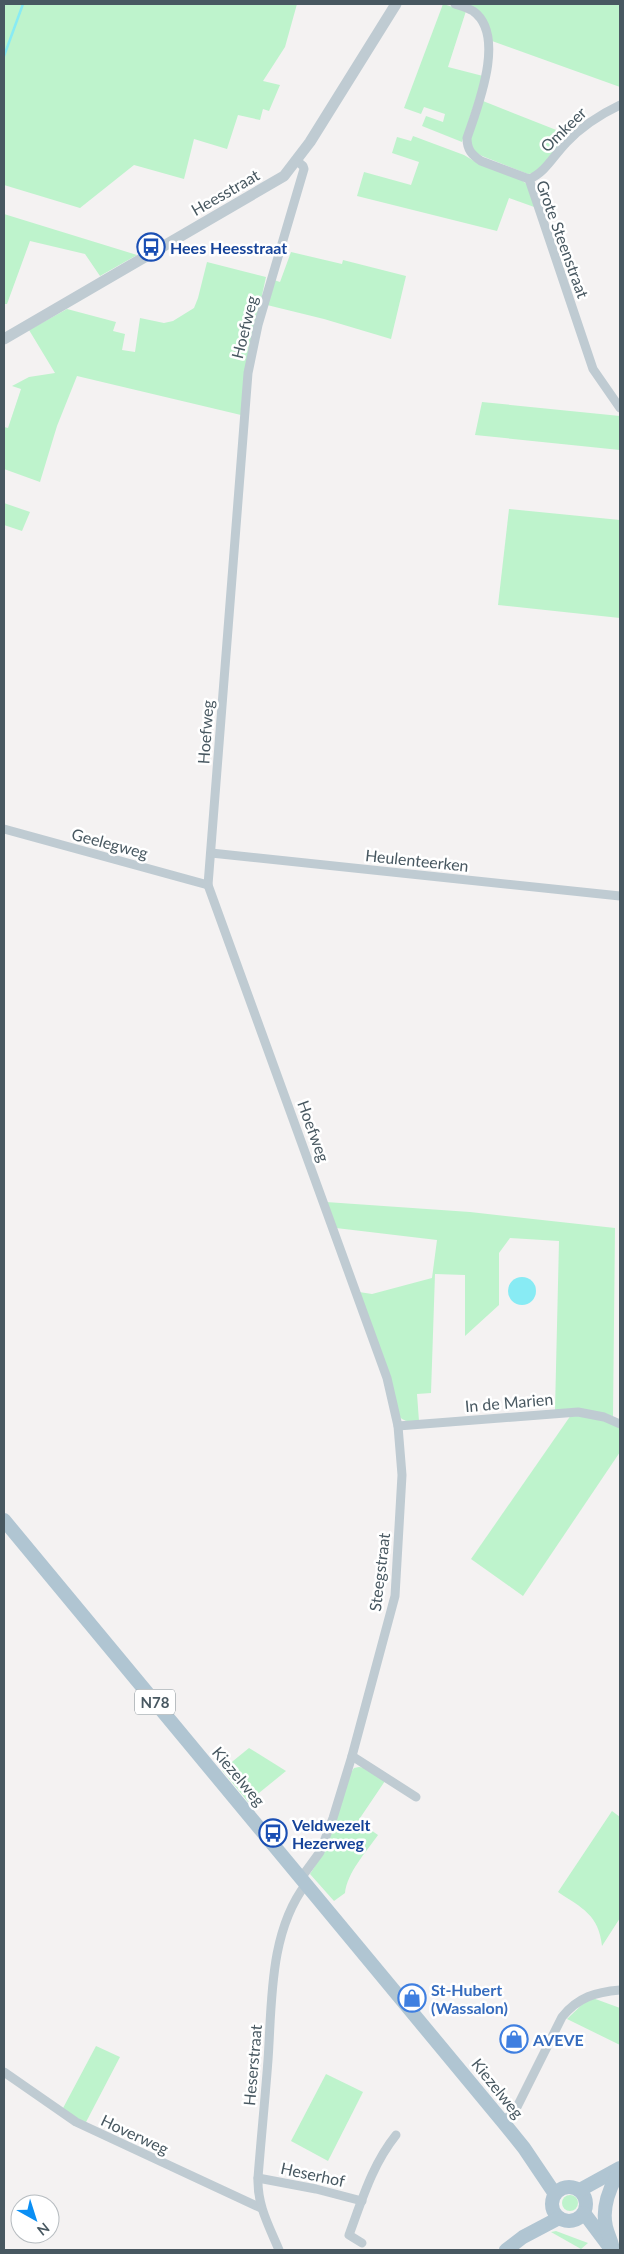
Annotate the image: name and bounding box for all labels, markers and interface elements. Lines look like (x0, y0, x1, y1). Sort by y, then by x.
street label: Omkeer (536, 103, 590, 155)
street label: Heesstraat (187, 165, 263, 219)
street label: Grote Steenstraat (533, 178, 593, 301)
bus stop icon: Hees Heesstraat (136, 232, 166, 262)
place label: Hees Heesstraat (170, 238, 287, 257)
street label: Hoefweg (227, 294, 261, 360)
street label: Hoefweg (193, 699, 217, 765)
street label: Geelegweg (70, 824, 150, 862)
street label: Heulenteerken (364, 845, 470, 875)
street label: Hoefweg (294, 1098, 334, 1164)
street label: In de Marien (464, 1389, 554, 1415)
street label: Steegstraat (365, 1531, 393, 1612)
road number: N78 (135, 1690, 175, 1714)
street label: Kiezelweg (209, 1743, 269, 1809)
place label: Veldwezelt Hezerweg (291, 1815, 370, 1852)
bus stop icon: Veldwezelt Hezerweg (258, 1818, 288, 1848)
place label: St-Hubert (Wassalon) (431, 1980, 508, 2017)
shop icon: St-Hubert (Wassalon) (397, 1983, 427, 2013)
street label: Heserstraat (239, 2023, 265, 2106)
shop icon: AVEVE (499, 2024, 529, 2054)
place label: AVEVE (532, 2030, 584, 2049)
street label: Kiezelweg (468, 2054, 528, 2122)
street label: Hoverweg (98, 2110, 172, 2158)
street label: Heserhof (279, 2158, 347, 2190)
north arrow (10, 2194, 60, 2244)
text: N (34, 2219, 53, 2239)

